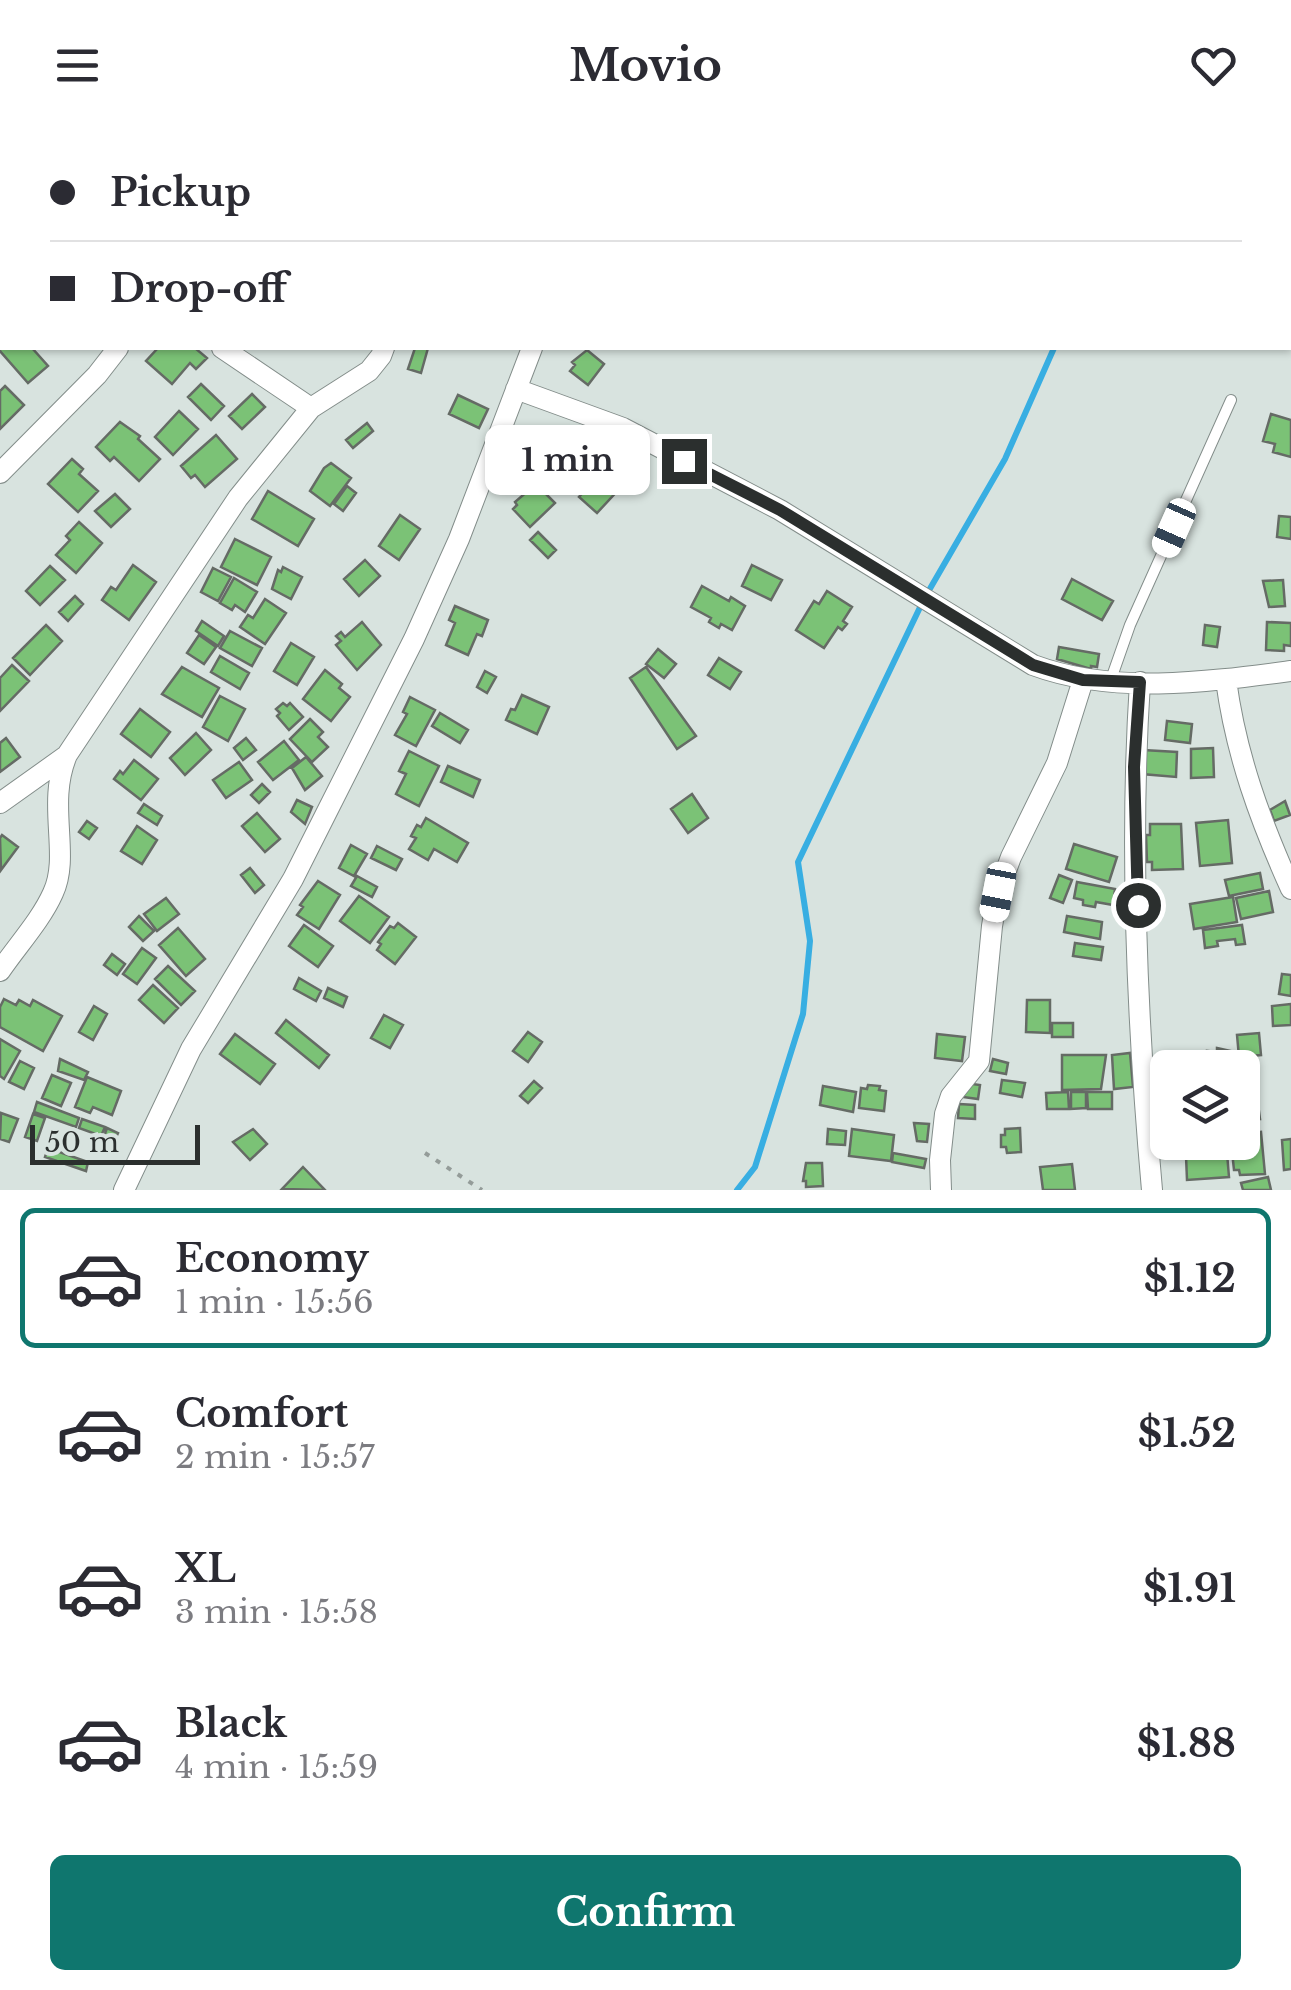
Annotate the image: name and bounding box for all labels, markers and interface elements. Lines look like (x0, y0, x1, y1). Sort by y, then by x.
text: Movio (569, 37, 722, 93)
icon: menu (50, 38, 105, 93)
icon: heart (1186, 38, 1241, 93)
text: Pickup (110, 169, 251, 216)
text: Drop-off (110, 265, 287, 312)
callout: 1 min (484, 426, 649, 496)
route end (662, 439, 707, 484)
text: 1 min (521, 440, 614, 480)
car (1148, 494, 1200, 562)
car (978, 860, 1018, 924)
route start (1116, 883, 1161, 928)
map controls (1150, 1050, 1260, 1160)
button: layers (1150, 1050, 1260, 1160)
scale bar (30, 1120, 200, 1164)
text: 50 m (45, 1125, 119, 1160)
icon: car (55, 1233, 145, 1323)
text: Economy (175, 1235, 369, 1282)
text: $1.12 (1144, 1255, 1236, 1302)
text: 1 min · 15:56 (175, 1282, 374, 1322)
icon: car (55, 1388, 145, 1478)
text: Comfort (175, 1390, 348, 1437)
text: $1.52 (1138, 1410, 1236, 1457)
text: 2 min · 15:57 (175, 1437, 375, 1477)
icon: car (55, 1543, 145, 1633)
text: XL (175, 1545, 236, 1592)
text: $1.91 (1143, 1565, 1236, 1612)
text: 3 min · 15:58 (175, 1592, 378, 1632)
icon: car (55, 1698, 145, 1788)
text: Black (175, 1700, 287, 1747)
text: $1.88 (1137, 1720, 1236, 1767)
text: 4 min · 15:59 (175, 1747, 378, 1787)
button: Confirm (50, 1855, 1241, 1970)

